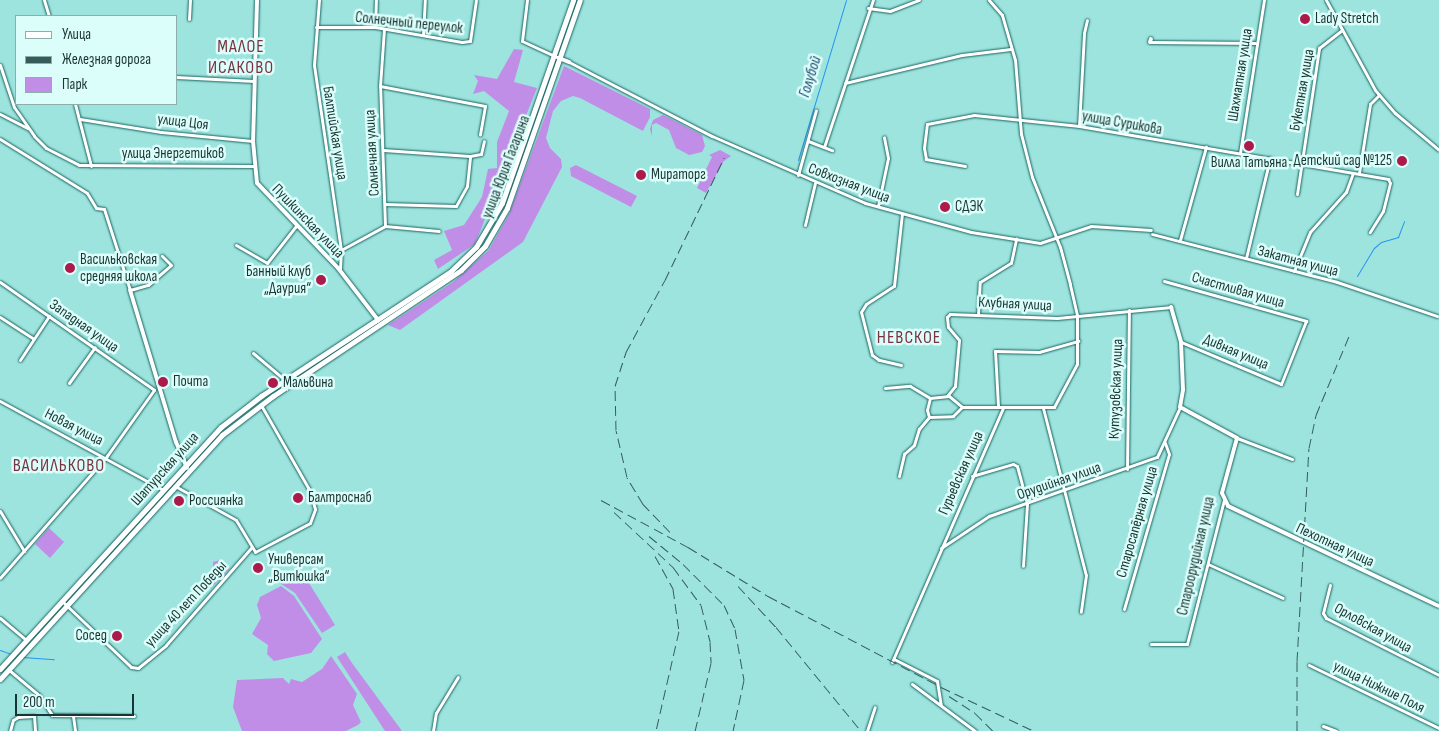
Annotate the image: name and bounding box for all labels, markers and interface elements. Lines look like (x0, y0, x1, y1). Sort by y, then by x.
street label: Солнечный переулок (354, 8, 464, 38)
place label: Lady Stretch (1315, 10, 1379, 28)
marker: Lady Stretch (1299, 13, 1311, 25)
legend (15, 15, 178, 105)
text: Улица (62, 25, 91, 44)
street label: Шахматная улица (1224, 27, 1256, 123)
district label: МАЛОЕ ИСАКОВО (207, 37, 275, 80)
street label: Букетная улица (1286, 48, 1318, 132)
text: Железная дорога (62, 50, 151, 69)
water label: Голубой (796, 54, 826, 100)
text: Парк (62, 75, 87, 94)
street label: Балтийская улица (319, 85, 351, 181)
street label: улица Сурикова (1081, 107, 1163, 139)
street label: Солнечная улица (361, 109, 383, 197)
street label: улица Цоя (156, 110, 210, 134)
street label: улица Юрия Гагарина (478, 113, 534, 221)
marker: Вилла Татьяна (1243, 140, 1255, 152)
street label: улица Энергетиков (122, 145, 224, 163)
place label: Детский сад №125 (1293, 152, 1392, 170)
place label: Вилла Татьяна (1211, 154, 1287, 172)
marker: Детский сад №125 (1396, 155, 1408, 167)
street label: Совхозная улица (806, 159, 892, 207)
place label: Мираторг (651, 166, 706, 184)
marker: Мираторг (635, 169, 647, 181)
street label: Пушкинская улица (268, 180, 348, 262)
place label: СДЭК (955, 198, 983, 216)
marker: СДЭК (939, 201, 951, 213)
street label: Закатная улица (1256, 242, 1340, 280)
place label: Васильковская средняя школа (80, 250, 157, 285)
marker: Васильковская средняя школа (64, 262, 76, 274)
place label: Банный клуб „Даурия“ (246, 262, 311, 297)
street label: Счастливая улица (1190, 268, 1286, 312)
marker: Банный клуб „Даурия“ (315, 274, 327, 286)
street label: Клубная улица (978, 293, 1052, 315)
street label: Западная улица (46, 296, 122, 356)
district label: НЕВСКОЕ (876, 327, 942, 349)
street label: Дивная улица (1201, 330, 1271, 374)
street label: Кутузовская улица (1105, 339, 1127, 439)
place label: Почта (173, 373, 208, 391)
place label: Мальвина (283, 374, 333, 392)
marker: Почта (157, 376, 169, 388)
marker: Мальвина (267, 377, 279, 389)
street label: Новая улица (42, 405, 106, 449)
street label: Гурьевская улица (935, 428, 987, 518)
street label: Шатурская улица (127, 429, 203, 509)
district label: ВАСИЛЬКОВО (12, 455, 106, 477)
street label: Орудийная улица (1015, 458, 1103, 504)
street label: Старосапёрная улица (1113, 464, 1161, 580)
place label: Балтроснаб (308, 489, 372, 507)
place label: Россиянка (189, 492, 243, 510)
marker: Балтроснаб (292, 492, 304, 504)
marker: Россиянка (173, 495, 185, 507)
street label: Староорудийная улица (1174, 495, 1218, 617)
street label: Пехотная улица (1293, 519, 1377, 571)
place label: Универсам „Витюшка“ (268, 550, 329, 585)
street label: улица 40 лет Победы (142, 557, 230, 651)
marker: Универсам „Витюшка“ (252, 562, 264, 574)
street label: Орловская улица (1331, 599, 1415, 657)
place label: Сосед (75, 627, 107, 645)
marker: Сосед (111, 630, 123, 642)
street label: улица Нижние Поля (1330, 657, 1428, 717)
scale bar (18, 684, 136, 716)
text: 200 m (23, 693, 55, 712)

